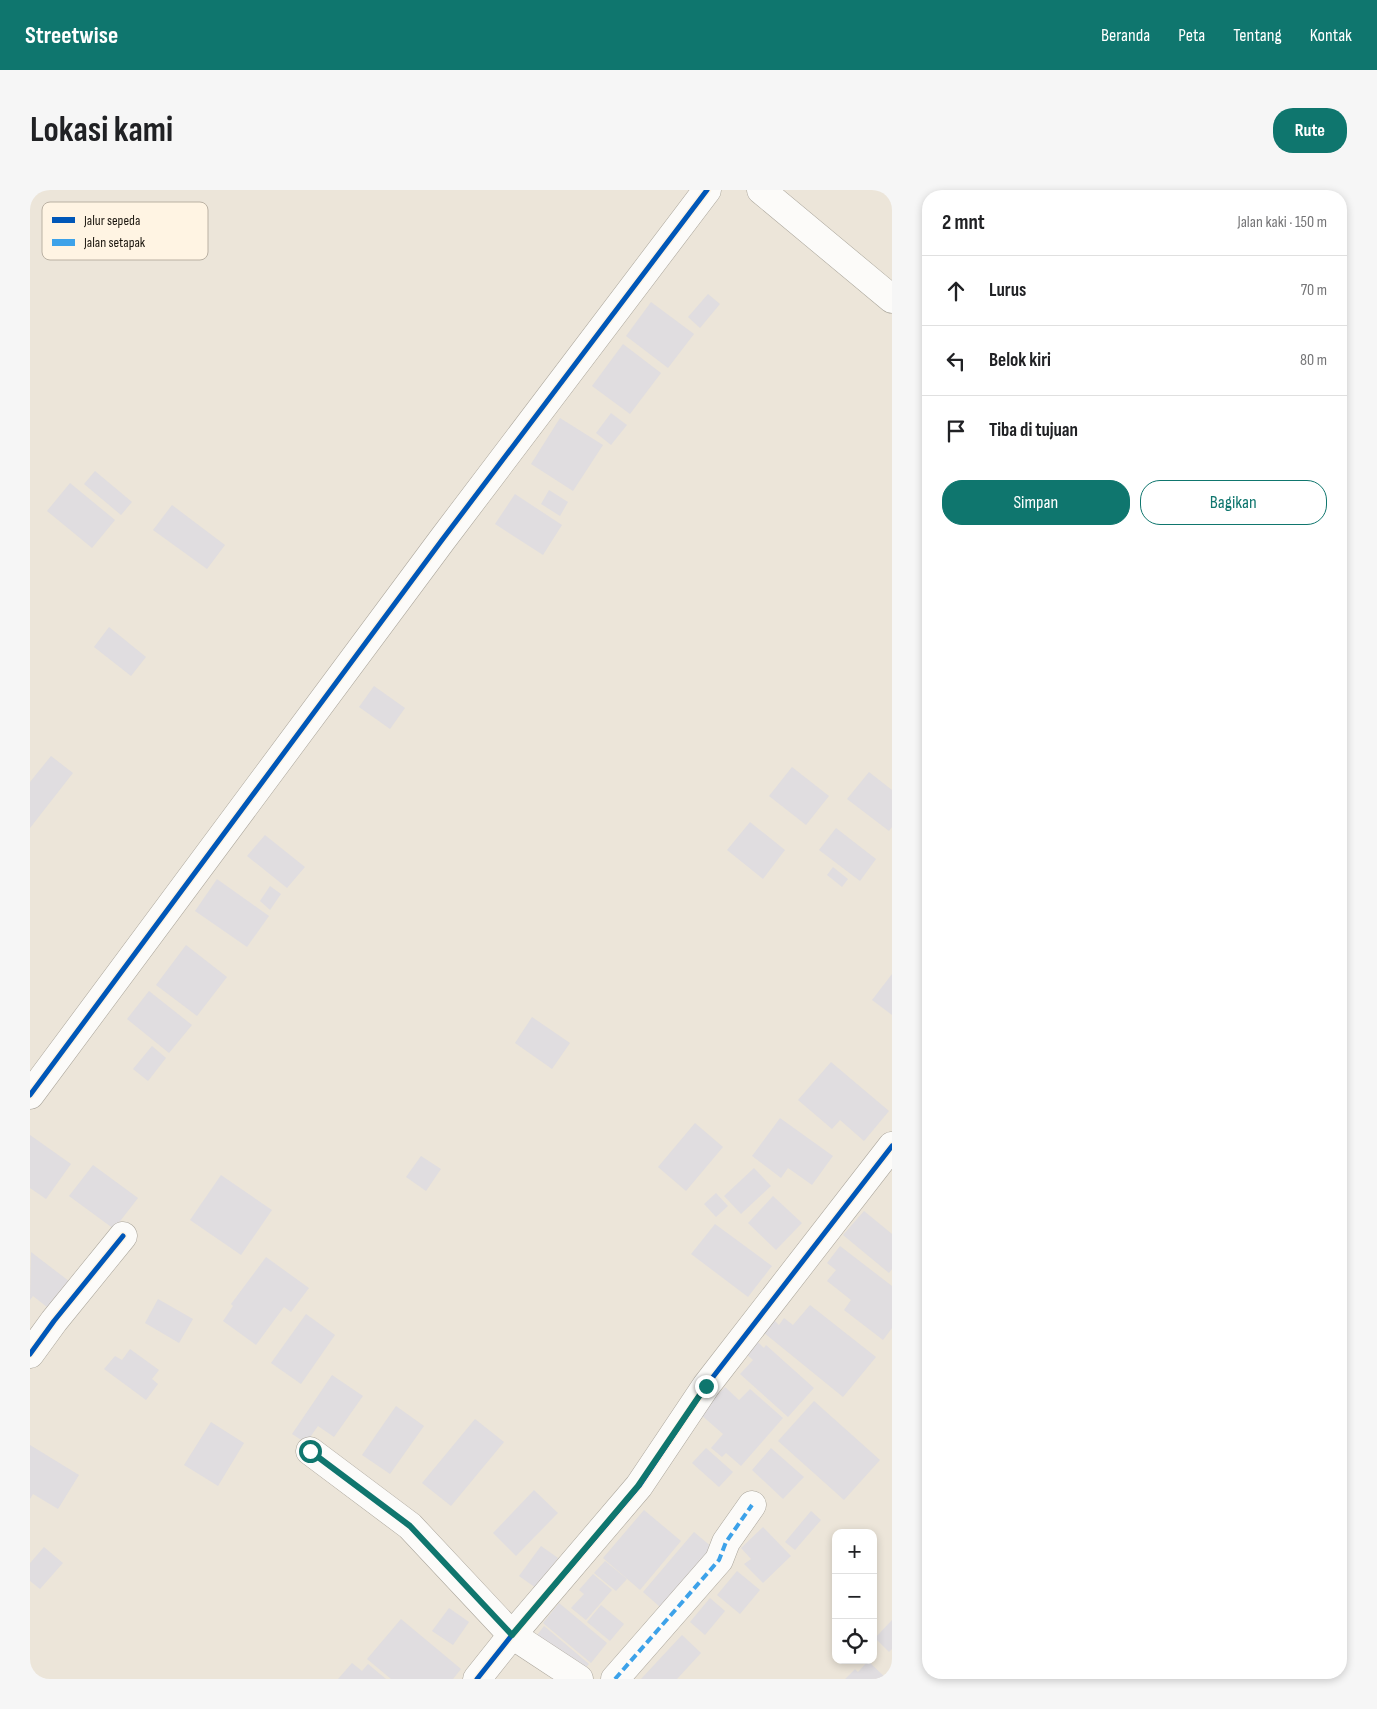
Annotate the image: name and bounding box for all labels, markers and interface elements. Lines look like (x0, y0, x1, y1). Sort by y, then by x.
text: Streetwise (25, 21, 118, 50)
text: Beranda (1101, 25, 1150, 46)
text: Peta (1178, 25, 1205, 46)
text: Tentang (1233, 25, 1282, 46)
text: Kontak (1310, 25, 1352, 46)
button: Rute (1273, 108, 1347, 153)
text: Lokasi kami (30, 109, 173, 152)
legend (42, 202, 208, 260)
text: 2 mnt (942, 210, 985, 235)
text: Jalur sepeda (83, 212, 140, 229)
text: Jalan kaki · 150 m (1237, 213, 1327, 232)
text: Jalan setapak (83, 234, 146, 251)
icon: ahead (942, 277, 970, 305)
text: Lurus (989, 279, 1026, 302)
text: 70 m (1301, 281, 1327, 300)
icon: left (942, 347, 970, 375)
text: Belok kiri (989, 349, 1051, 372)
text: 80 m (1300, 351, 1327, 370)
icon: arrive (942, 417, 970, 445)
text: Tiba di tujuan (989, 419, 1078, 442)
button: Simpan (942, 480, 1130, 525)
button: Bagikan (1140, 480, 1327, 525)
route end (695, 1375, 718, 1398)
route start (299, 1440, 322, 1463)
map controls (832, 1529, 877, 1664)
button: + (832, 1529, 877, 1574)
button: − (832, 1574, 877, 1619)
button: locate (832, 1619, 877, 1664)

